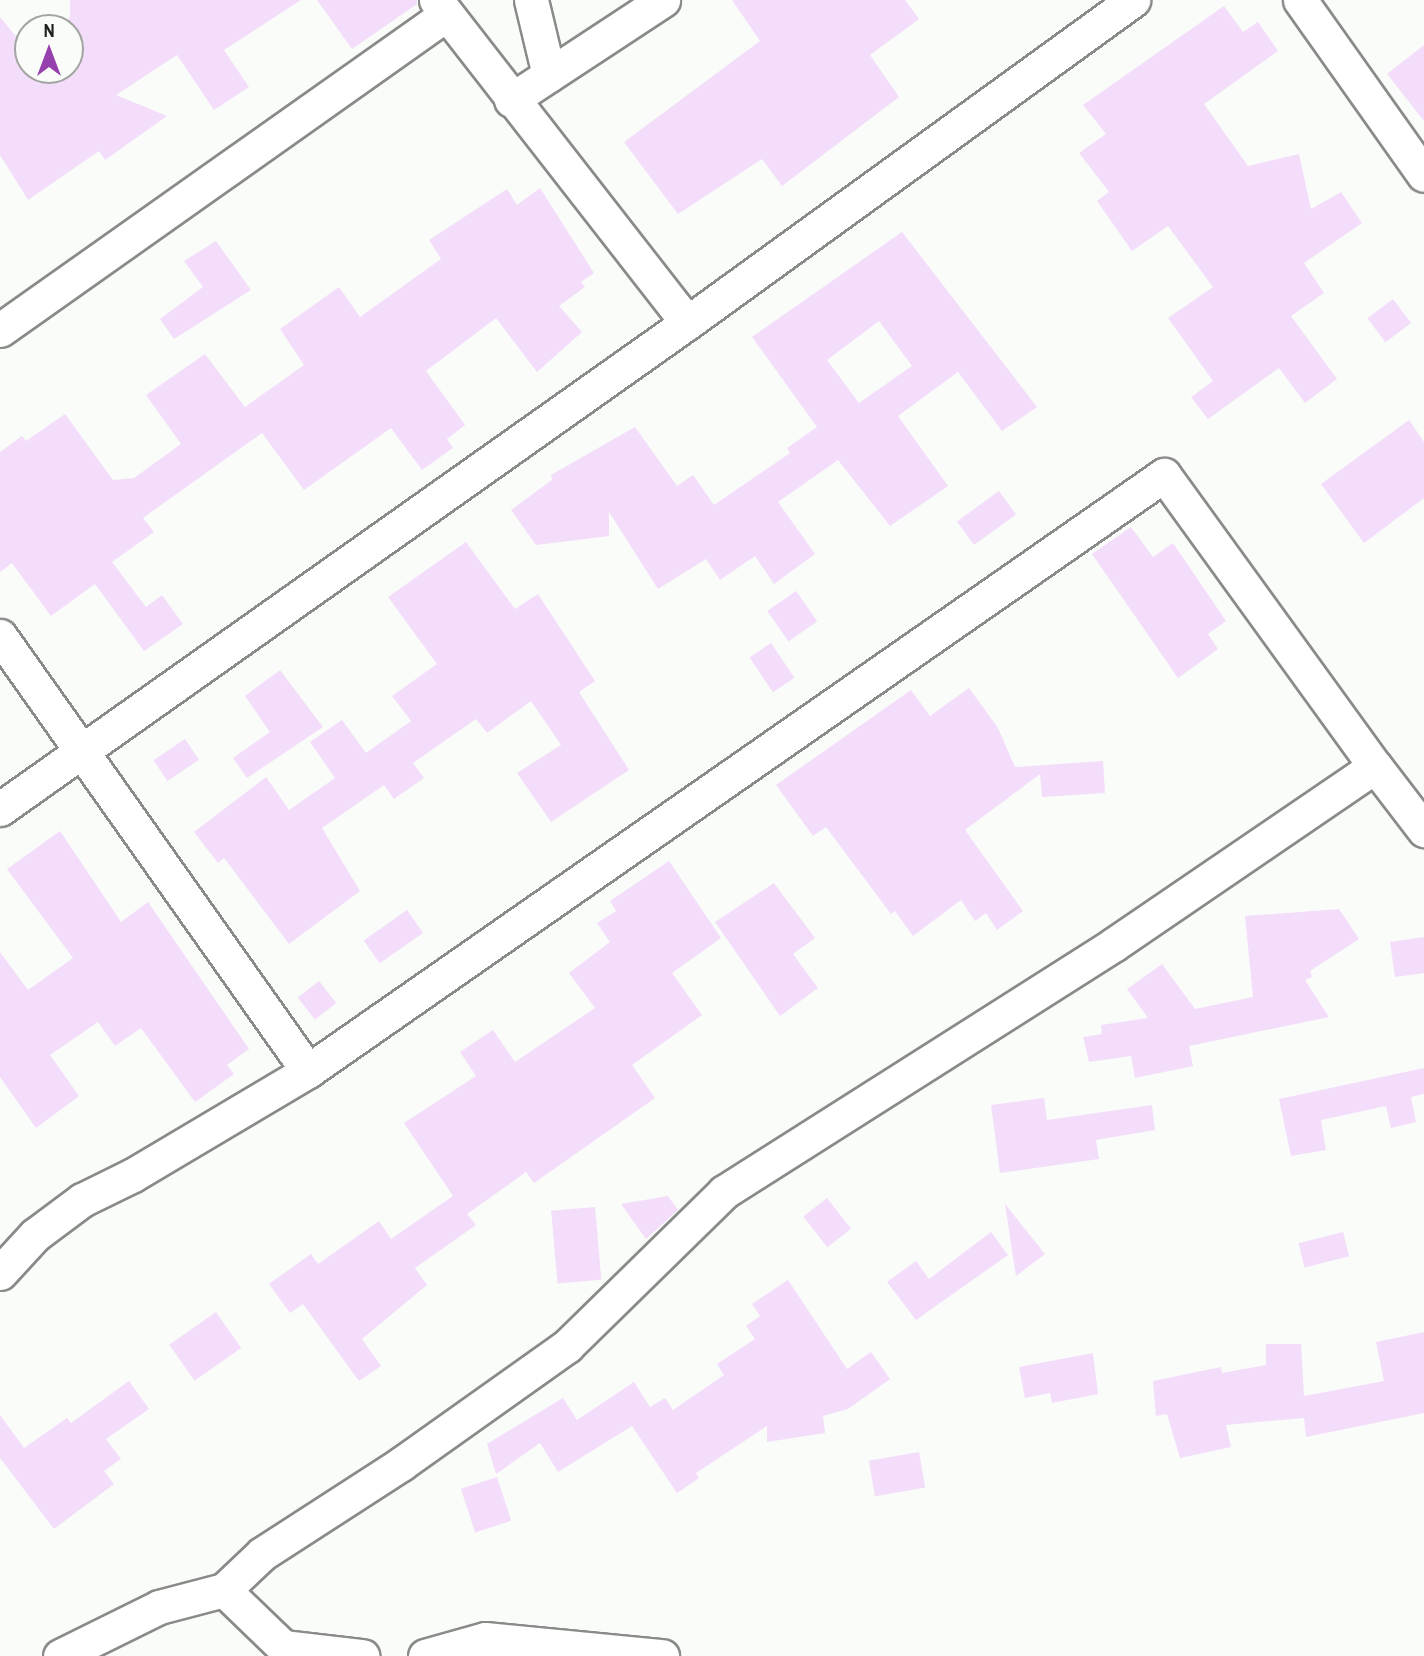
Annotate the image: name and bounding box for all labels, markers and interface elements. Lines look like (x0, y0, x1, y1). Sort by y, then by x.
north arrow (14, 14, 84, 84)
text: N (43, 17, 55, 43)

